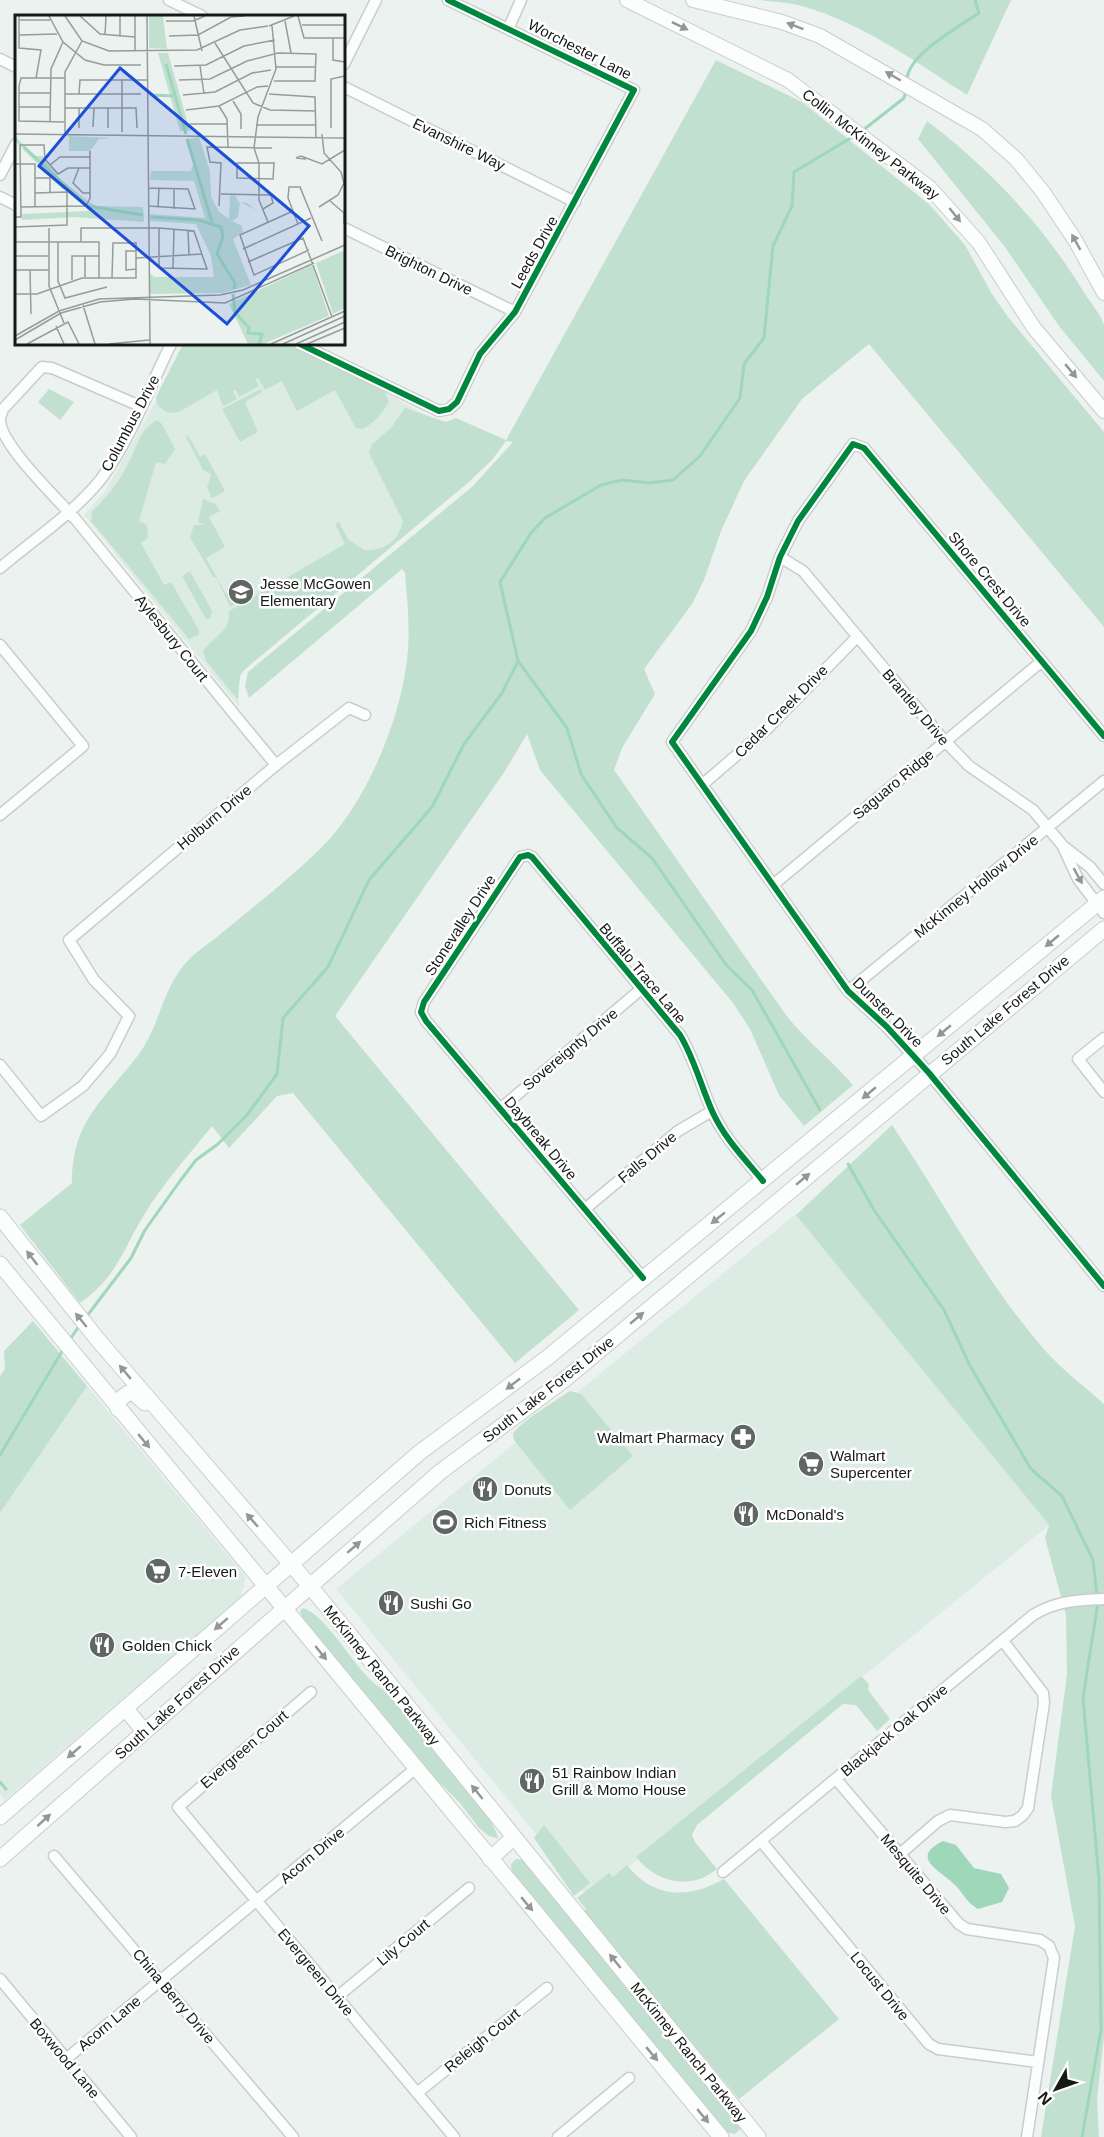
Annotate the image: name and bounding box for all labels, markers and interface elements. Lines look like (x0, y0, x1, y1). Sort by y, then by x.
inset map (15, 15, 345, 345)
street label: Worchester Lane (525, 16, 635, 82)
one-way arrow (671, 21, 688, 31)
one-way arrow (786, 21, 804, 31)
one-way arrow (885, 72, 902, 82)
street label: Collin McKinney Parkway (799, 85, 943, 203)
street label: Evanshire Way (410, 114, 508, 174)
one-way arrow (949, 207, 961, 222)
street label: Leeds Drive (507, 213, 561, 291)
one-way arrow (1071, 233, 1081, 250)
street label: Brighton Drive (383, 242, 475, 298)
one-way arrow (1064, 363, 1077, 379)
street label: Columbus Drive (97, 372, 163, 474)
street label: Shore Crest Drive (945, 528, 1035, 630)
place label: Jesse McGowen Elementary (260, 575, 371, 609)
school or university icon: Jesse McGowen Elementary (226, 577, 256, 607)
street label: Aylesbury Court (132, 591, 213, 685)
street label: Cedar Creek Drive (731, 661, 831, 761)
street label: Brantley Drive (879, 665, 953, 749)
street label: Saguaro Ridge (849, 745, 937, 823)
street label: Holburn Drive (173, 781, 255, 853)
street label: McKinney Hollow Drive (911, 831, 1041, 941)
one-way arrow (1073, 868, 1083, 885)
street label: Stonevalley Drive (421, 871, 499, 979)
street label: Buffalo Trace Lane (596, 919, 690, 1027)
one-way arrow (1044, 935, 1060, 948)
street label: South Lake Forest Drive (938, 952, 1072, 1068)
street label: Dunster Drive (850, 974, 926, 1050)
street label: Sovereignty Drive (519, 1004, 621, 1094)
one-way arrow (937, 1024, 952, 1037)
one-way arrow (862, 1086, 877, 1099)
street label: Daybreak Drive (501, 1093, 581, 1183)
street label: Falls Drive (614, 1128, 680, 1186)
one-way arrow (795, 1173, 810, 1186)
one-way arrow (710, 1211, 726, 1224)
one-way arrow (27, 1251, 39, 1266)
one-way arrow (75, 1312, 88, 1328)
one-way arrow (629, 1312, 644, 1325)
street label: South Lake Forest Drive (479, 1333, 617, 1445)
one-way arrow (119, 1365, 132, 1380)
one-way arrow (505, 1377, 521, 1390)
pharmacy icon: Walmart Pharmacy (728, 1422, 758, 1452)
place label: Walmart Pharmacy (597, 1429, 724, 1446)
one-way arrow (137, 1433, 150, 1448)
place label: Walmart Supercenter (830, 1447, 912, 1481)
supermarket icon: Walmart Supercenter (796, 1449, 826, 1479)
restaurant icon: Donuts (470, 1474, 500, 1504)
place label: Donuts (504, 1481, 552, 1498)
restaurant icon: McDonald's (731, 1499, 761, 1529)
place label: McDonald's (766, 1506, 844, 1523)
sports icon: Rich Fitness (430, 1507, 460, 1537)
one-way arrow (246, 1512, 259, 1528)
place label: Rich Fitness (464, 1514, 547, 1531)
one-way arrow (346, 1541, 361, 1554)
supermarket icon: 7-Eleven (143, 1556, 173, 1586)
place label: 7-Eleven (178, 1563, 237, 1580)
restaurant icon: Sushi Go (376, 1588, 406, 1618)
place label: Sushi Go (410, 1595, 472, 1612)
street label: McKinney Ranch Parkway (320, 1602, 444, 1749)
one-way arrow (214, 1617, 229, 1631)
restaurant icon: Golden Chick (87, 1630, 117, 1660)
place label: Golden Chick (122, 1637, 213, 1654)
street label: South Lake Forest Drive (111, 1642, 243, 1762)
one-way arrow (314, 1645, 327, 1660)
street label: Blackjack Oak Drive (837, 1680, 951, 1780)
street label: Evergreen Court (197, 1706, 292, 1792)
one-way arrow (67, 1745, 82, 1758)
place label: 51 Rainbow Indian Grill & Momo House (552, 1764, 686, 1798)
restaurant icon: 51 Rainbow Indian Grill & Momo House (517, 1766, 547, 1796)
one-way arrow (471, 1784, 484, 1800)
one-way arrow (36, 1813, 51, 1827)
street label: Acorn Drive (277, 1823, 347, 1887)
street label: Mesquite Drive (877, 1830, 955, 1918)
one-way arrow (521, 1896, 534, 1912)
street label: Lily Court (373, 1915, 433, 1969)
street label: Evergreen Drive (275, 1925, 357, 2019)
street label: China Berry Drive (129, 1945, 219, 2047)
street label: Locust Drive (847, 1948, 913, 2024)
one-way arrow (608, 1953, 621, 1969)
street label: McKinney Ranch Parkway (627, 1979, 751, 2126)
street label: Acorn Lane (74, 1992, 144, 2054)
street label: Releigh Court (441, 2004, 524, 2075)
street label: Boxwood Lane (27, 2015, 103, 2101)
one-way arrow (645, 2046, 658, 2061)
north arrow (1026, 2059, 1086, 2119)
text: N (1035, 2088, 1055, 2108)
one-way arrow (697, 2108, 710, 2124)

